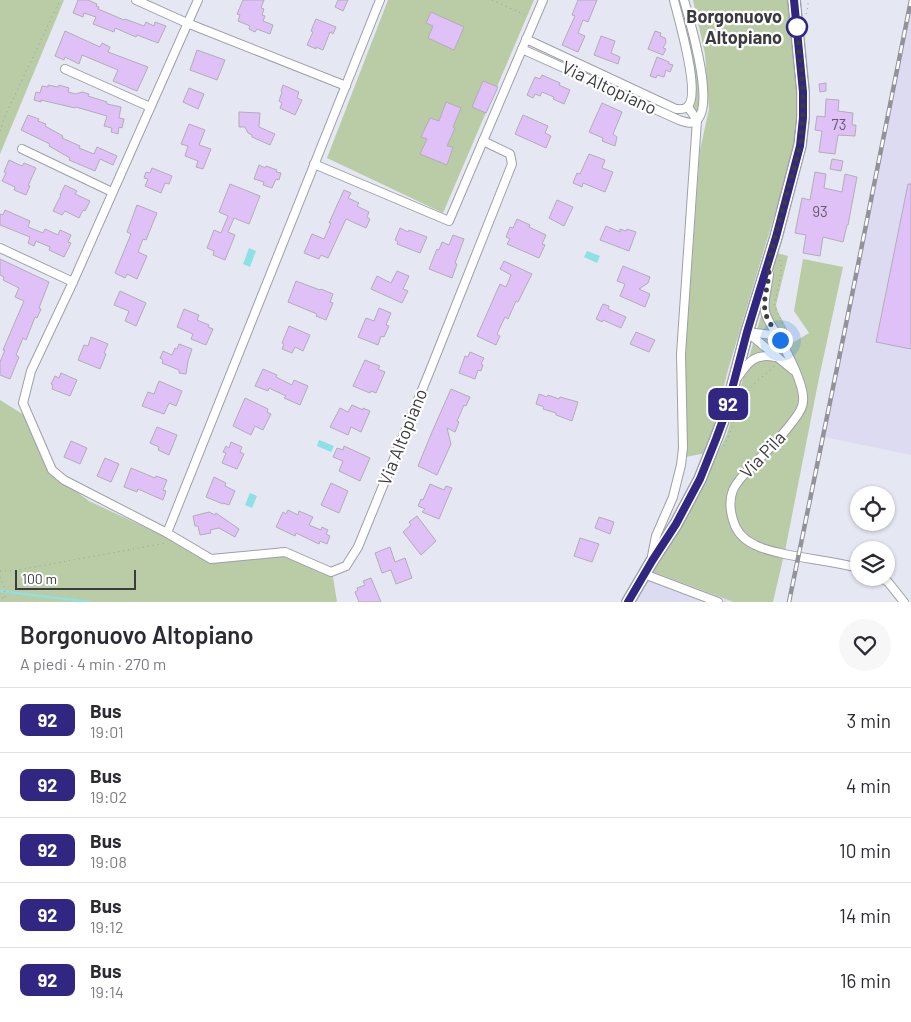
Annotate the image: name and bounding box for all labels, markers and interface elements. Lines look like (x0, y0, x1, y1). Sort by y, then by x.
place label: Borgonuovo Altopiano (686, 5, 782, 48)
marker: Borgonuovo Altopiano (786, 16, 808, 38)
street label: Via Altopiano (558, 56, 660, 119)
house number: 73 (832, 115, 846, 133)
house number: 93 (812, 202, 828, 220)
your location (768, 328, 793, 353)
street label: Via Altopiano (373, 385, 431, 488)
line badge: 92 (706, 388, 750, 420)
text: 92 (718, 393, 738, 415)
street label: Via Pila (735, 426, 790, 483)
map controls (850, 486, 895, 586)
button: locate (850, 486, 895, 531)
button: layers (850, 541, 895, 586)
scale bar (15, 567, 136, 590)
text: 100 m (22, 570, 57, 587)
button: heart (839, 619, 891, 671)
text: Borgonuovo Altopiano (20, 620, 254, 649)
text: A piedi · 4 min · 270 m (20, 654, 166, 673)
text: Bus (90, 699, 122, 722)
text: 92 (38, 709, 57, 731)
text: 3 min (847, 709, 891, 732)
text: 19:01 (90, 722, 124, 741)
text: Bus (90, 764, 122, 787)
text: 92 (38, 774, 57, 796)
text: 4 min (846, 774, 891, 797)
text: 19:02 (90, 787, 127, 806)
text: Bus (90, 829, 122, 852)
text: 92 (38, 839, 57, 861)
text: 10 min (839, 839, 891, 862)
text: 19:08 (90, 852, 127, 871)
text: Bus (90, 894, 122, 917)
text: 92 (38, 904, 57, 926)
text: 14 min (839, 904, 891, 927)
text: 19:12 (90, 917, 124, 936)
text: Bus (90, 959, 122, 982)
text: 92 (38, 969, 57, 991)
text: 16 min (840, 969, 891, 992)
text: 19:14 (90, 982, 124, 1001)

